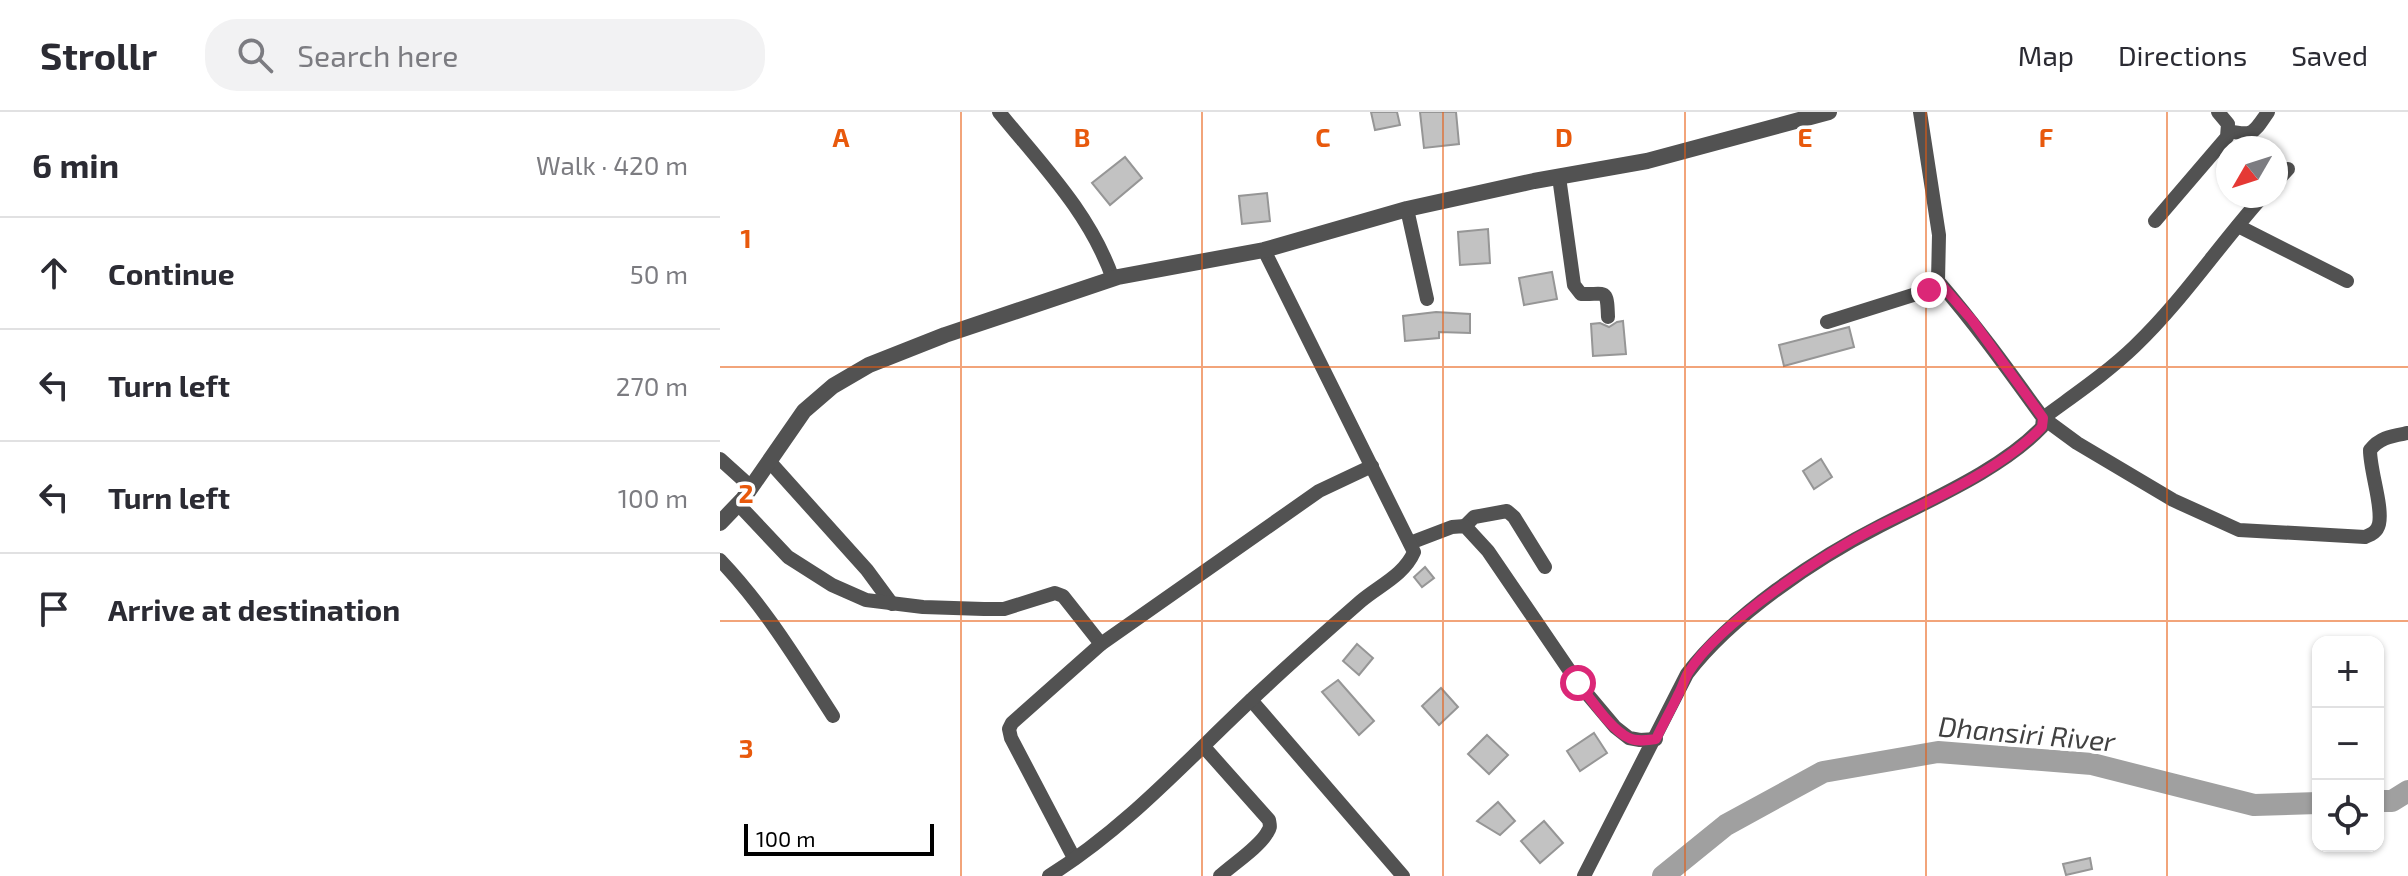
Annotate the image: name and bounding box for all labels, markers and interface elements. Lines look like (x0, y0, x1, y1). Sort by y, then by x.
search box (205, 19, 765, 91)
text: Strollr (40, 32, 157, 78)
icon: search (233, 33, 277, 77)
text: Search here (297, 37, 458, 73)
text: Map (2018, 38, 2074, 72)
text: Directions (2118, 38, 2247, 72)
text: Saved (2291, 38, 2368, 72)
text: A (833, 121, 850, 152)
text: B (1074, 121, 1090, 152)
text: C (1315, 121, 1331, 152)
text: D (1555, 121, 1573, 152)
text: E (1797, 121, 1813, 152)
text: F (2039, 121, 2053, 152)
north arrow (2216, 136, 2288, 208)
text: 6 min (32, 144, 119, 185)
text: Walk · 420 m (536, 149, 688, 180)
text: 1 (740, 222, 752, 253)
icon: ahead (32, 251, 76, 295)
text: Continue (108, 255, 235, 291)
text: 50 m (630, 258, 688, 289)
route end (1911, 272, 1947, 308)
icon: left (32, 363, 76, 407)
text: Turn left (108, 367, 230, 403)
text: 270 m (616, 370, 688, 401)
icon: left (32, 475, 76, 519)
text: 2 (738, 477, 754, 508)
text: Turn left (108, 479, 230, 515)
text: 100 m (618, 482, 688, 513)
icon: arrive (32, 587, 76, 631)
text: Arrive at destination (108, 591, 400, 627)
map controls (2312, 636, 2384, 852)
button: + (2312, 636, 2384, 708)
route start (1560, 665, 1596, 701)
water label: Dhansiri River (1937, 708, 2118, 758)
button: − (2312, 708, 2384, 780)
text: 3 (739, 732, 753, 763)
button: locate (2312, 780, 2384, 852)
scale bar (744, 820, 934, 856)
text: 100 m (756, 825, 815, 851)

